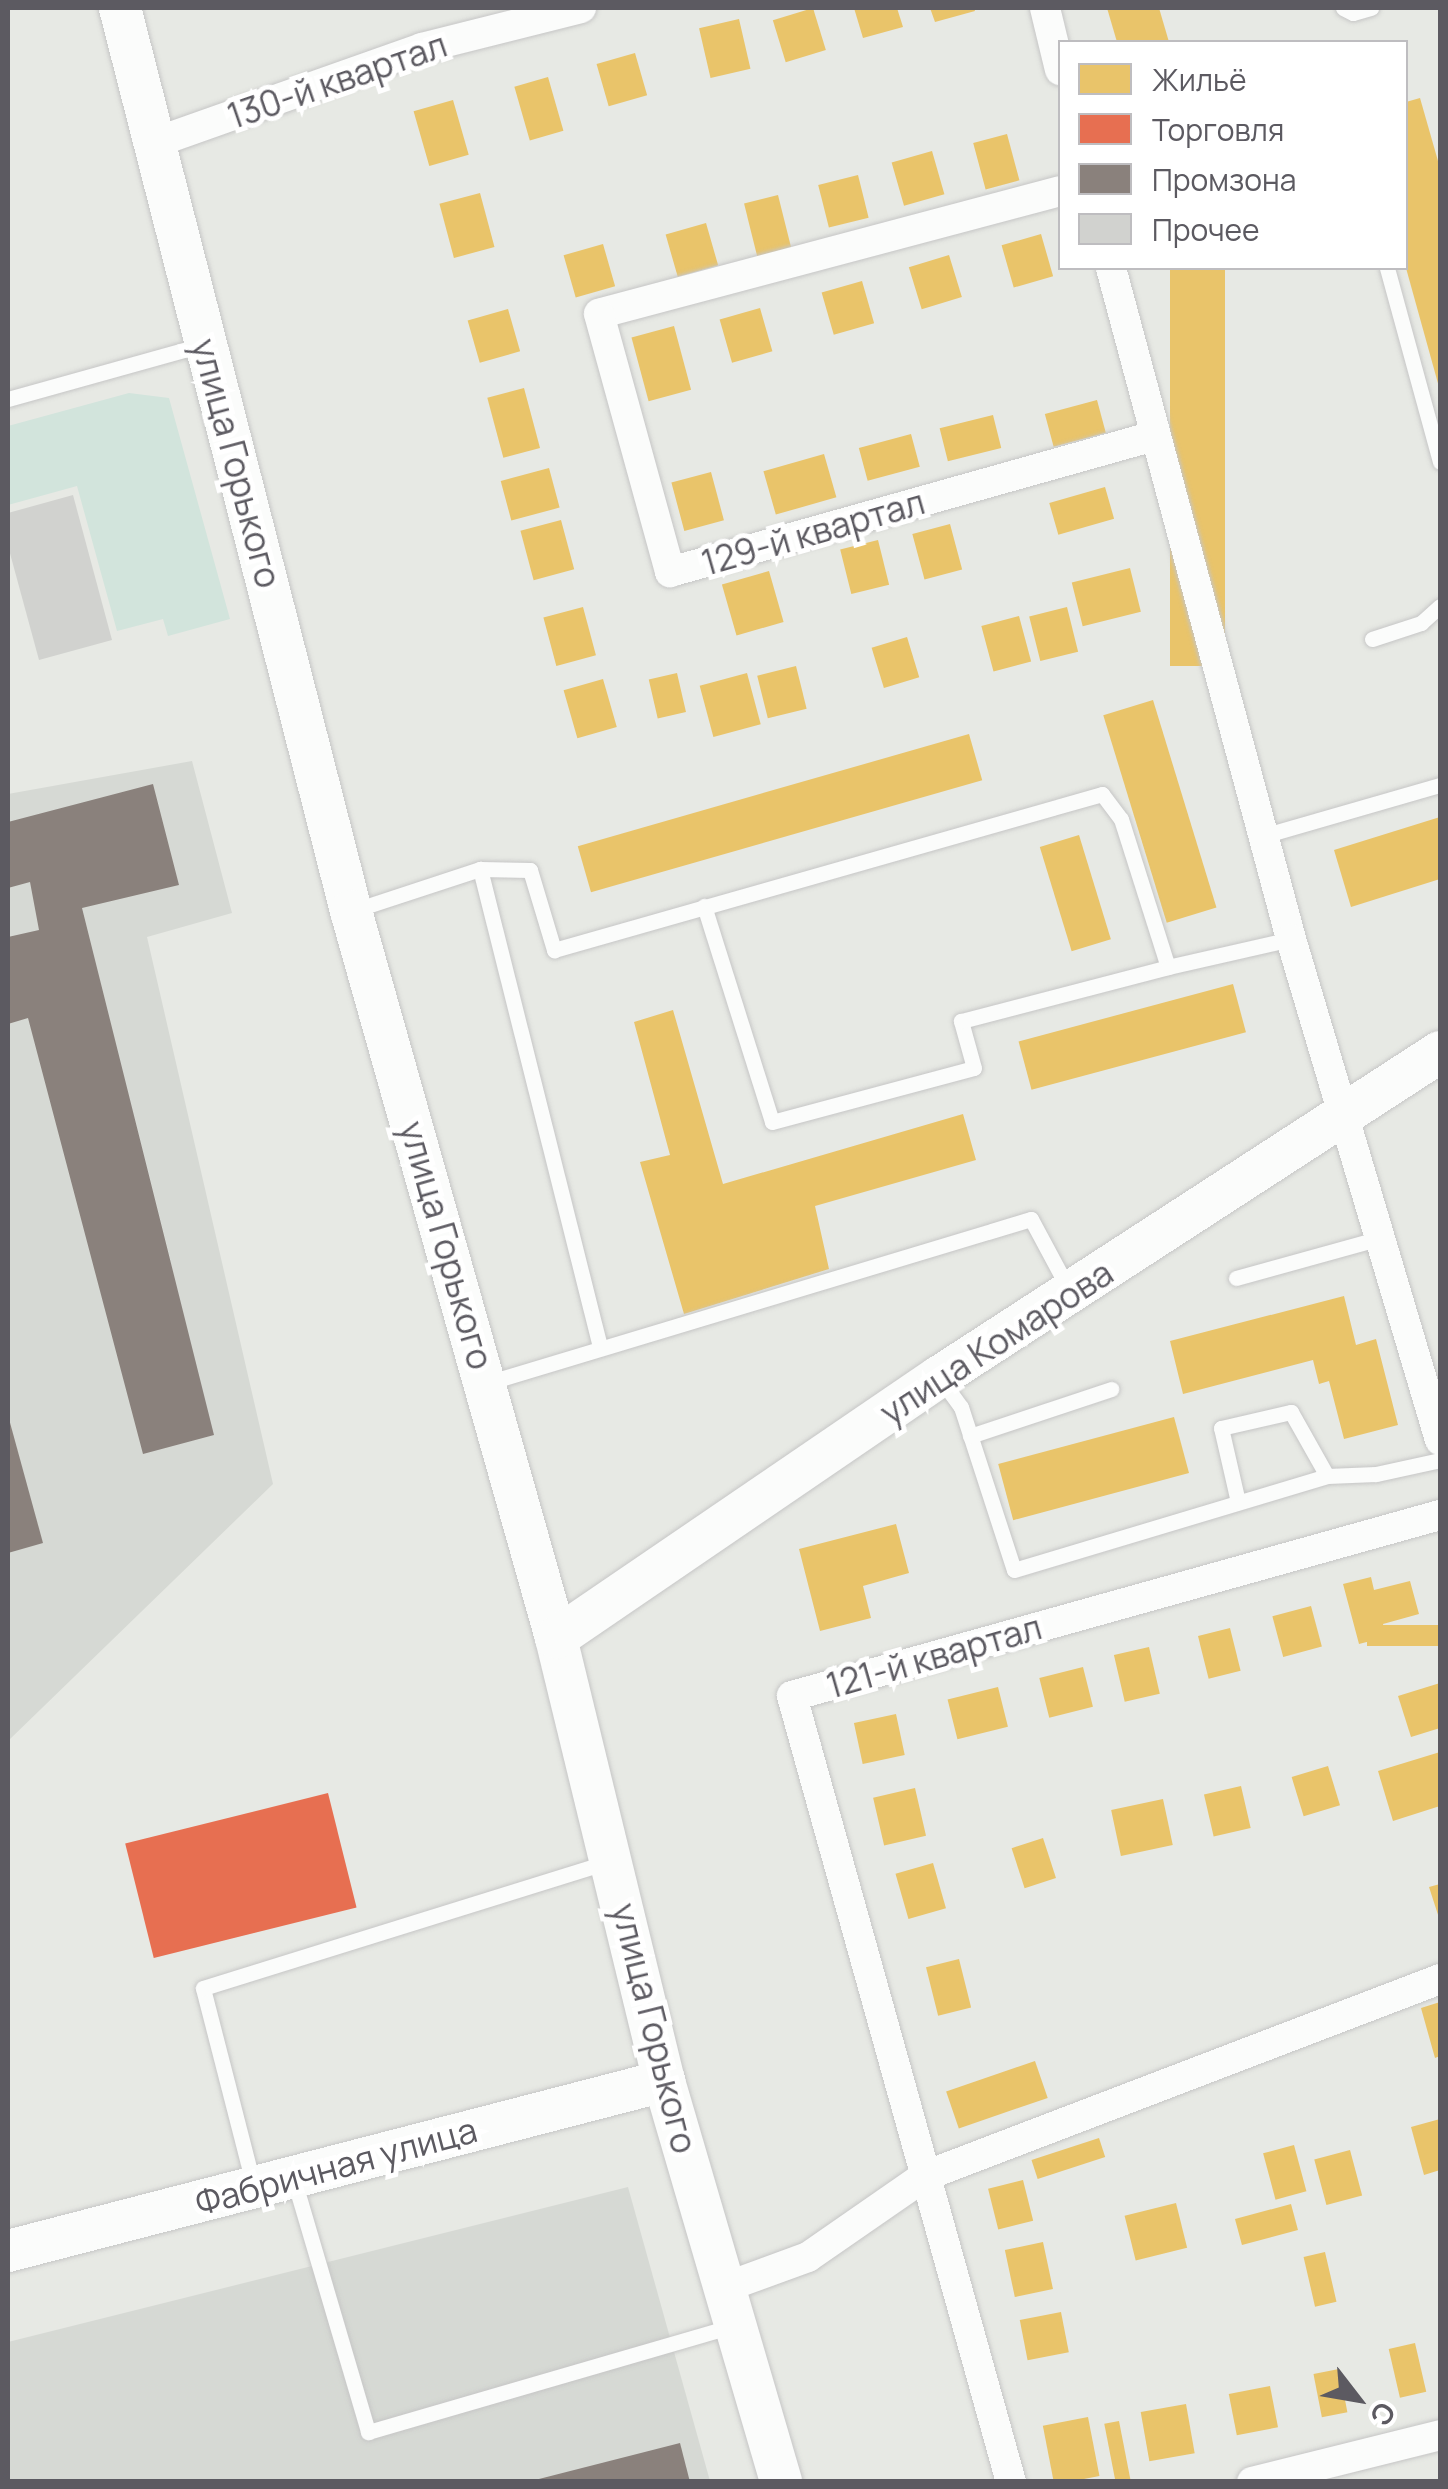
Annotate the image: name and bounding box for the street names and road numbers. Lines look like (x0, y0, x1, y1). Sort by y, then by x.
street label: 130-й квартал (222, 23, 452, 137)
street label: улица Горького (184, 334, 290, 592)
street label: 129-й квартал (697, 480, 929, 584)
street label: улица Горького (392, 1116, 502, 1374)
street label: улица Комарова (872, 1251, 1120, 1433)
street label: 121-й квартал (822, 1605, 1046, 1707)
street label: улица Горького (604, 1899, 706, 2157)
street label: Фабричная улица (191, 2108, 481, 2224)

